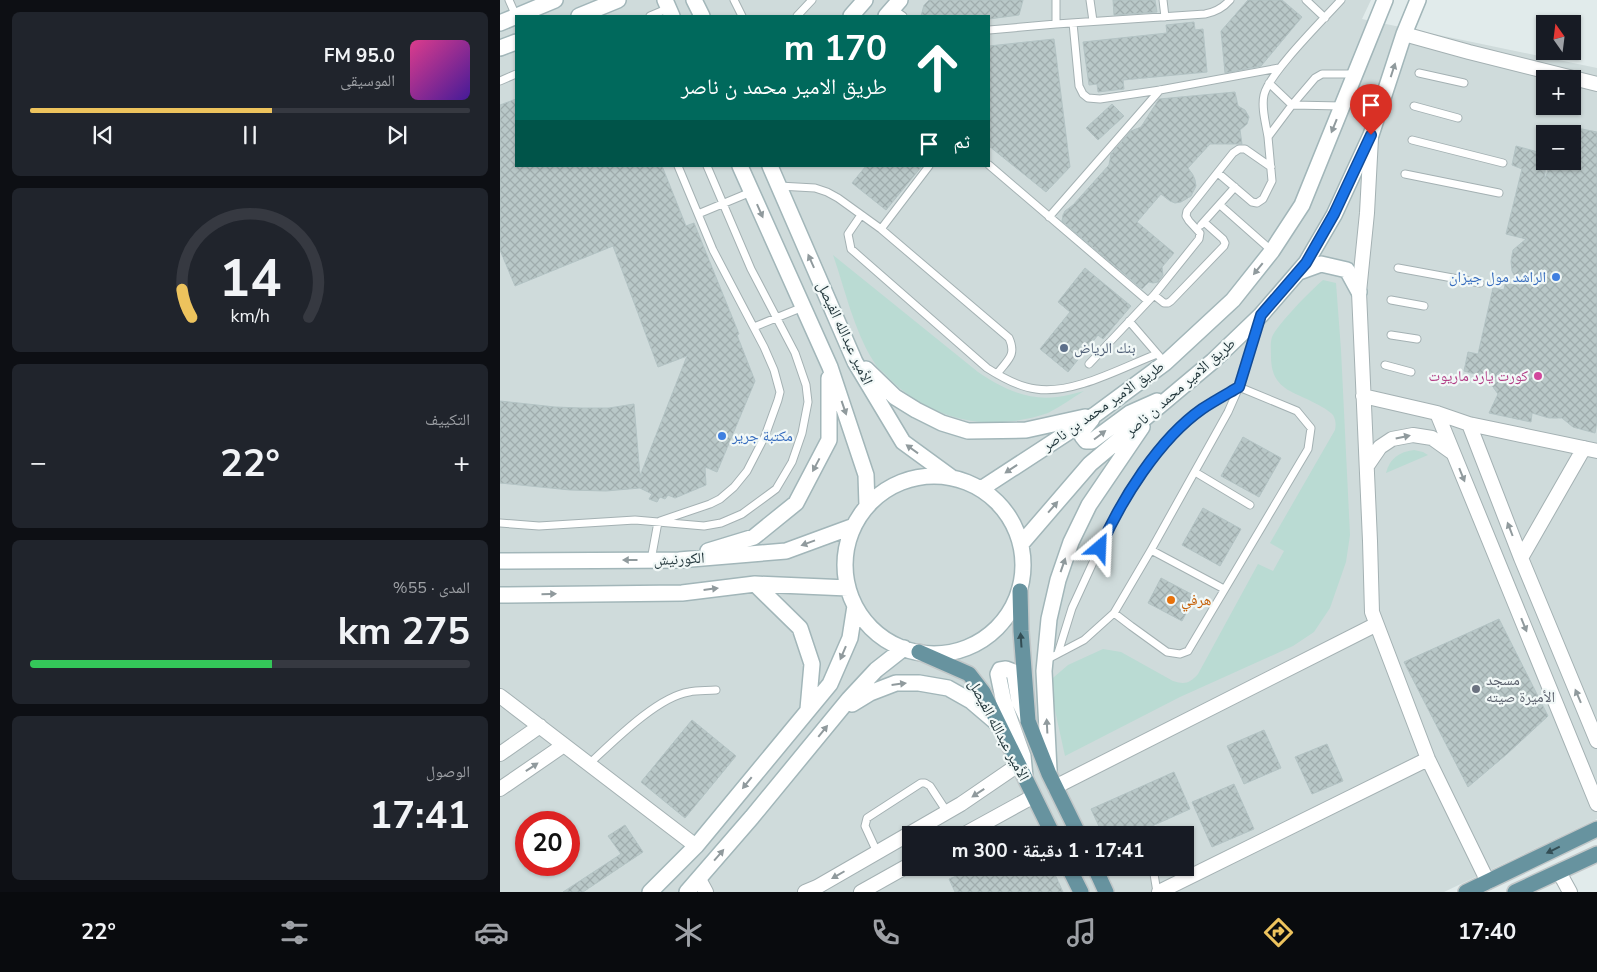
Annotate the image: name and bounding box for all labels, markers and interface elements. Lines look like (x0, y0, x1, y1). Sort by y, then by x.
north arrow (1536, 15, 1581, 60)
map controls (1536, 15, 1581, 170)
text: 170 m (784, 25, 887, 72)
icon: ahead (905, 35, 970, 100)
text: 95.0 FM (324, 43, 395, 69)
one-way arrow (1389, 62, 1397, 77)
text: الموسيقى (340, 70, 395, 92)
button: + (1536, 70, 1581, 115)
text: طريق الامير محمد ن ناصر (681, 72, 887, 102)
pin (1350, 84, 1392, 135)
icon: arrive (1357, 91, 1385, 119)
one-way arrow (1330, 119, 1337, 134)
icon: previous (89, 121, 117, 149)
icon: pause (236, 121, 264, 149)
icon: next (383, 121, 411, 149)
button: − (1536, 125, 1581, 170)
text: ثم (953, 129, 970, 155)
icon: arrive (915, 130, 943, 158)
one-way arrow (756, 204, 764, 218)
text: 14 (219, 243, 281, 314)
one-way arrow (806, 254, 814, 268)
one-way arrow (1252, 262, 1263, 275)
place label: الراشد مول جيزان (1449, 267, 1546, 287)
marker: الراشد مول جيزان (1550, 271, 1562, 283)
street label: الأمير عبدالله الفيصل (812, 278, 878, 388)
text: km/h (230, 304, 270, 328)
street label: طريق الامير محمد ن ناصر (1120, 333, 1240, 441)
place label: بنك الرياض (1074, 338, 1136, 358)
marker: بنك الرياض (1058, 342, 1070, 354)
street label: طريق الامير محمد بن ناصر (1037, 356, 1168, 456)
place label: كورت يارد ماريوت (1429, 366, 1528, 386)
marker: كورت يارد ماريوت (1532, 370, 1544, 382)
one-way arrow (840, 401, 848, 416)
text: التكييف (425, 409, 470, 431)
place label: مكتبة جرير (731, 426, 793, 446)
marker: مكتبة جرير (716, 430, 728, 442)
one-way arrow (1093, 430, 1107, 440)
one-way arrow (1395, 433, 1410, 441)
text: 22° (220, 438, 280, 489)
text: − (30, 444, 47, 482)
text: + (453, 444, 470, 482)
one-way arrow (905, 444, 919, 454)
one-way arrow (812, 458, 820, 472)
one-way arrow (1004, 464, 1018, 474)
one-way arrow (1458, 468, 1466, 482)
one-way arrow (1047, 501, 1058, 513)
position arrow (1073, 521, 1125, 573)
one-way arrow (1506, 522, 1513, 537)
one-way arrow (800, 539, 815, 547)
street label: الكورنيش (653, 548, 705, 570)
one-way arrow (622, 556, 638, 564)
one-way arrow (1059, 557, 1067, 572)
text: المدى · 55% (393, 577, 470, 599)
one-way arrow (703, 585, 719, 593)
one-way arrow (541, 590, 557, 598)
place label: هرفي (1181, 590, 1211, 612)
marker: هرفي (1165, 594, 1177, 606)
text: 275 km (338, 606, 470, 657)
one-way arrow (1520, 618, 1528, 632)
one-way arrow (1017, 632, 1025, 648)
one-way arrow (839, 646, 847, 660)
place label: مسجد الأميرة صيته (1486, 670, 1555, 707)
street label: الأمير عبدالله الفيصل (964, 676, 1034, 784)
one-way arrow (892, 680, 908, 688)
marker: مسجد الأميرة صيته (1470, 683, 1482, 695)
one-way arrow (1574, 689, 1582, 703)
one-way arrow (1042, 717, 1050, 733)
one-way arrow (818, 724, 829, 737)
text: الوصول (426, 761, 470, 783)
one-way arrow (525, 762, 539, 772)
one-way arrow (742, 776, 753, 789)
one-way arrow (971, 788, 985, 798)
text: 17:41 (369, 790, 470, 841)
speed limit sign: 20 (515, 811, 580, 876)
text: 17:41 · 1 دقيقة · 300 m (952, 838, 1144, 864)
one-way arrow (1546, 847, 1560, 855)
one-way arrow (714, 849, 725, 862)
one-way arrow (831, 870, 844, 879)
icon: filters (277, 915, 312, 950)
icon: car (474, 915, 509, 950)
icon: climate (671, 915, 706, 950)
icon: phone (868, 915, 903, 950)
icon: music (1064, 915, 1099, 950)
icon: directions (1261, 915, 1296, 950)
text: 22° (81, 917, 116, 947)
text: 17:40 (1458, 917, 1516, 947)

